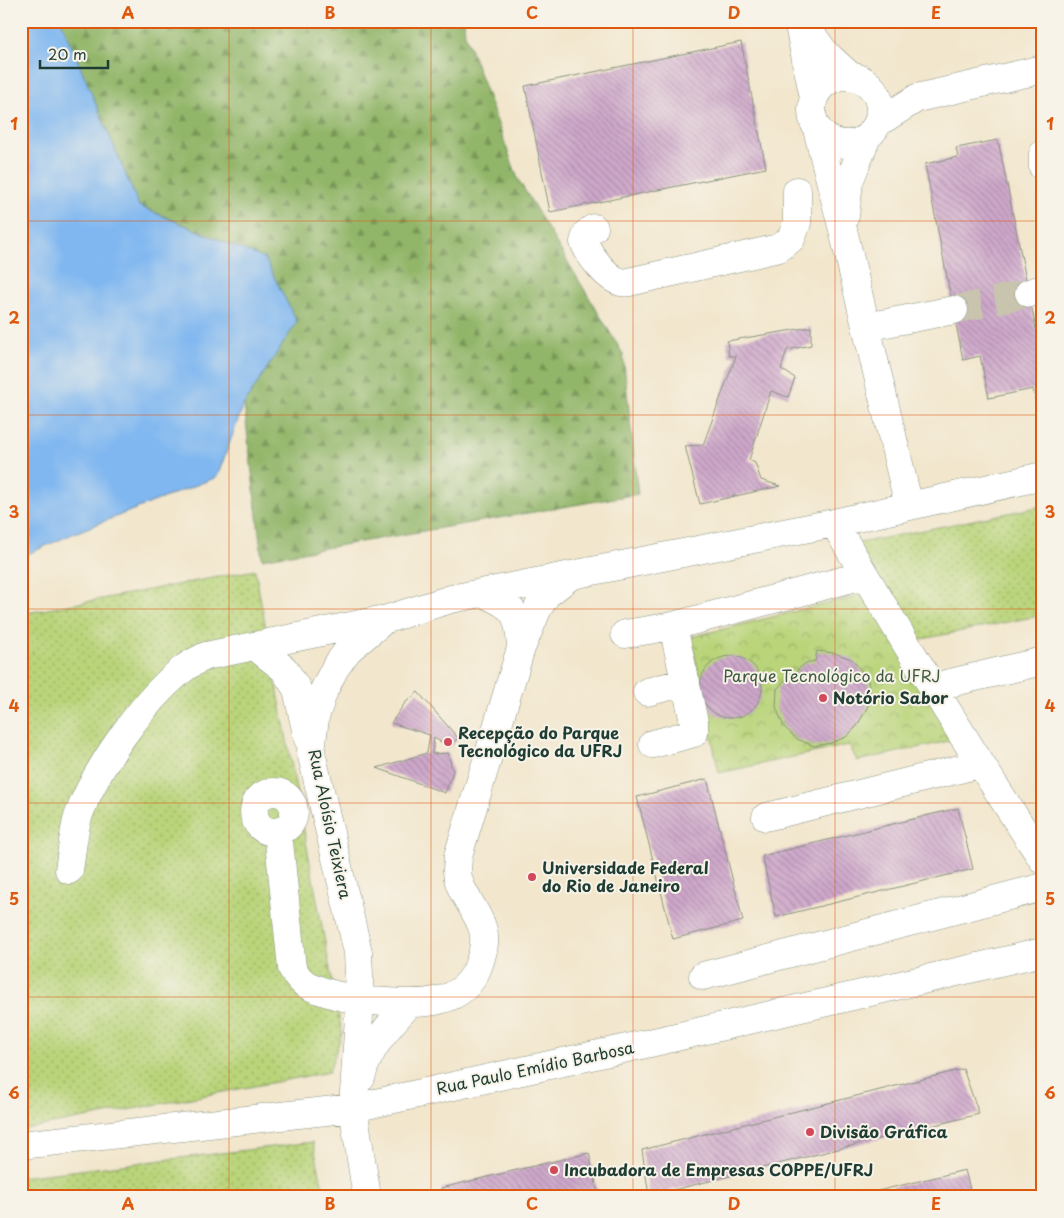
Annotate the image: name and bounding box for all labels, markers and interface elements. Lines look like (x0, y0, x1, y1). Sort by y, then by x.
text: A (122, 0, 135, 24)
text: B (325, 0, 336, 24)
text: C (526, 0, 538, 24)
text: D (728, 0, 740, 24)
text: E (931, 0, 941, 24)
scale bar (40, 38, 108, 70)
text: 20 m (48, 42, 87, 65)
text: 1 (10, 111, 18, 135)
text: 1 (1046, 111, 1054, 135)
text: 2 (8, 305, 20, 329)
text: 2 (1044, 305, 1056, 329)
text: 3 (9, 499, 19, 523)
text: 3 (1045, 499, 1055, 523)
park label: Parque Tecnológico da UFRJ (723, 663, 941, 687)
place label: Notório Sabor (833, 685, 949, 709)
marker: Notório Sabor (817, 692, 829, 704)
text: 4 (9, 693, 20, 717)
text: 4 (1045, 693, 1056, 717)
place label: Recepção do Parque Tecnológico da UFRJ (458, 720, 622, 762)
marker: Recepção do Parque Tecnológico da UFRJ (442, 736, 454, 748)
street label: Rua Aloísio Teixiera (303, 747, 359, 901)
place label: Universidade Federal do Rio de Janeiro (542, 855, 709, 897)
marker: Universidade Federal do Rio de Janeiro (526, 871, 538, 883)
text: 5 (9, 886, 19, 910)
text: 5 (1045, 886, 1055, 910)
street label: Rua Paulo Emídio Barbosa (434, 1034, 636, 1100)
text: 6 (8, 1080, 20, 1104)
text: 6 (1044, 1080, 1056, 1104)
place label: Divisão Gráfica (820, 1119, 948, 1143)
marker: Divisão Gráfica (804, 1126, 816, 1138)
place label: Incubadora de Empresas COPPE/UFRJ (564, 1157, 873, 1181)
marker: Incubadora de Empresas COPPE/UFRJ (548, 1164, 560, 1176)
text: A (122, 1191, 135, 1215)
text: B (325, 1191, 336, 1215)
text: C (526, 1191, 538, 1215)
text: D (728, 1191, 740, 1215)
text: E (931, 1191, 941, 1215)

